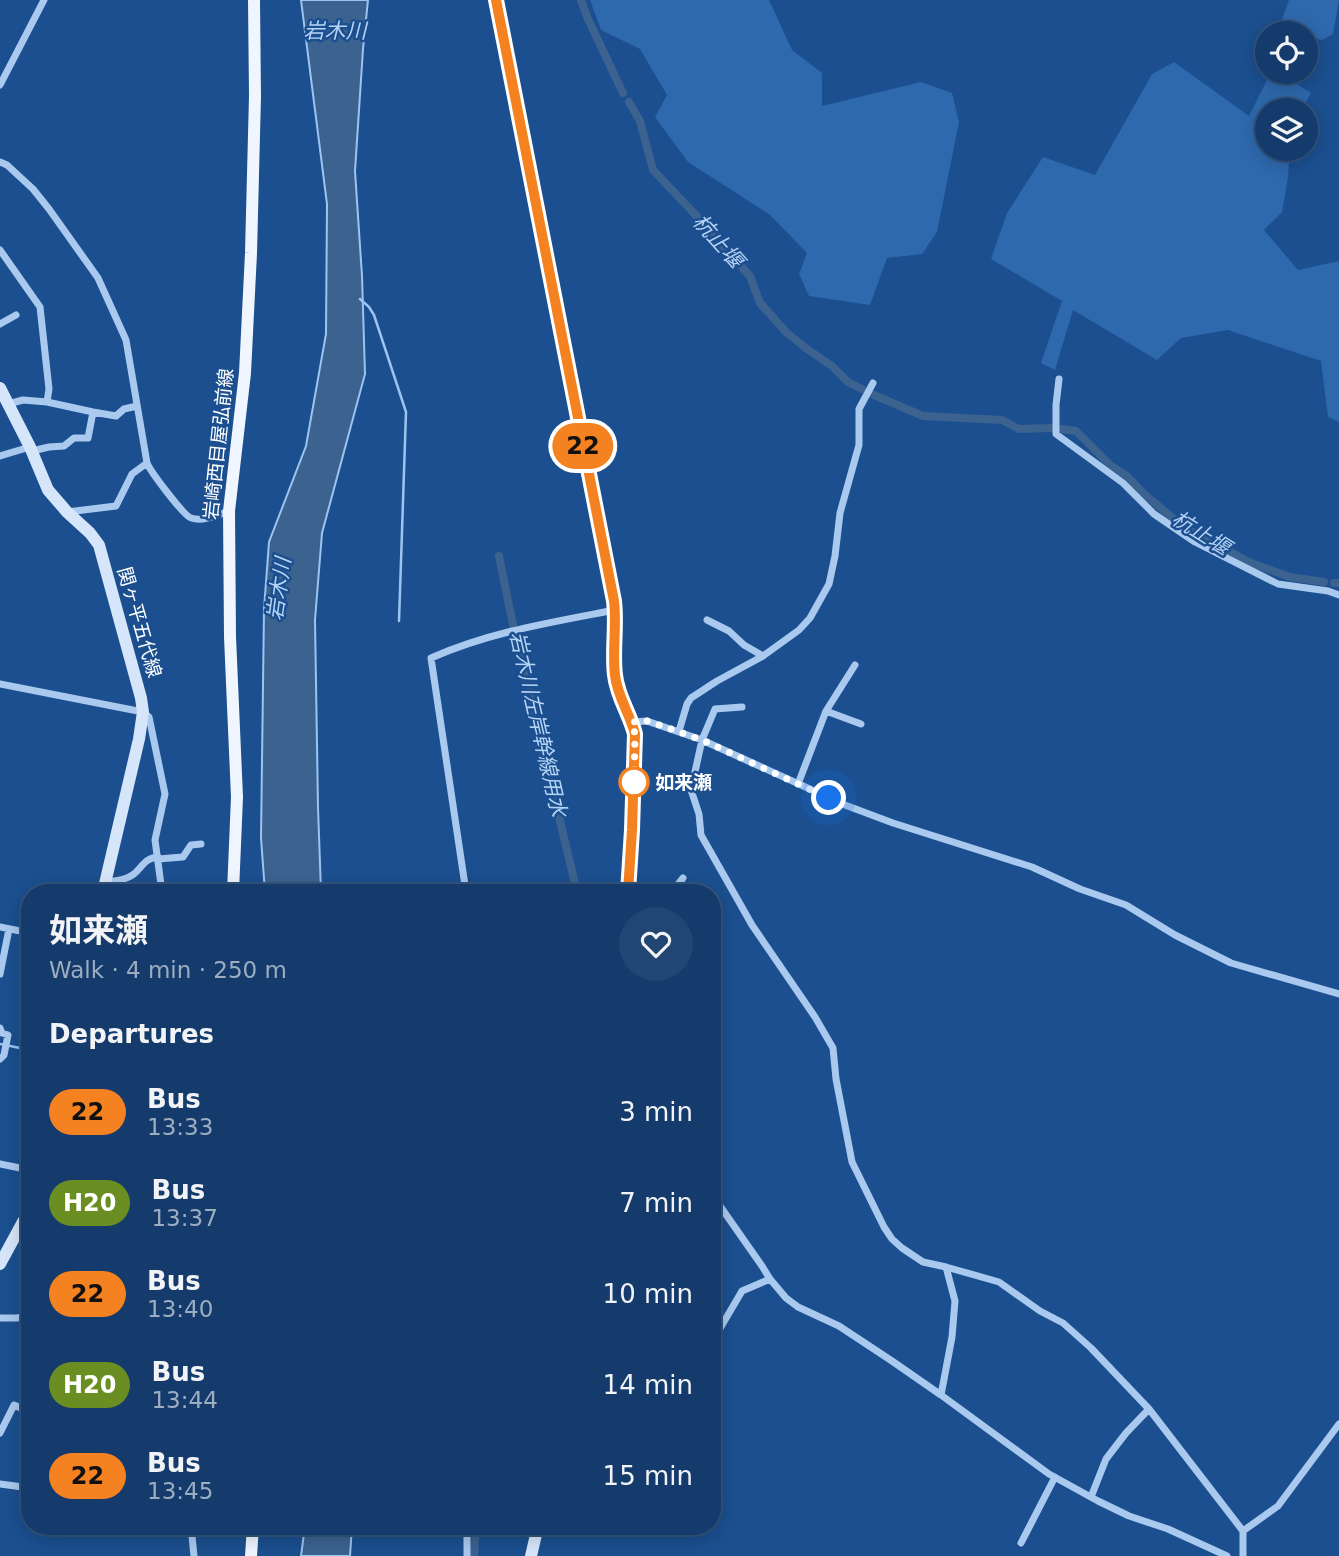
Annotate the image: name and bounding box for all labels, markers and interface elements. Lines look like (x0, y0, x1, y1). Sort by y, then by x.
water label: 岩木川 (304, 19, 368, 43)
map controls (1255, 21, 1318, 161)
button: locate (1255, 21, 1318, 84)
button: layers (1255, 98, 1318, 161)
water label: 杭止堰 (688, 210, 751, 275)
street label: 岩崎西目屋弘前線 (199, 367, 237, 521)
line badge: 22 (552, 423, 614, 469)
text: 22 (566, 432, 600, 460)
water label: 杭止堰 (1168, 506, 1237, 562)
water label: 岩木川 (263, 554, 296, 622)
street label: 関ヶ平五代線 (114, 564, 166, 680)
water label: 岩木川左岸幹線用水 (505, 629, 571, 821)
marker: 如来瀬 (619, 767, 649, 797)
place label: 如来瀬 (655, 771, 712, 793)
your location (811, 780, 846, 815)
button: heart (619, 907, 693, 981)
text: 如来瀬 (49, 911, 148, 950)
text: Walk · 4 min · 250 m (49, 957, 287, 983)
text: Departures (49, 1019, 214, 1049)
text: Bus (147, 1084, 201, 1114)
text: 3 min (619, 1097, 693, 1127)
text: 22 (71, 1098, 104, 1126)
text: 13:33 (147, 1114, 213, 1140)
text: Bus (151, 1175, 205, 1205)
text: 7 min (619, 1188, 693, 1218)
text: H20 (63, 1189, 116, 1217)
text: 13:37 (151, 1205, 218, 1231)
text: Bus (147, 1266, 201, 1296)
text: 10 min (603, 1279, 693, 1309)
text: 22 (71, 1280, 104, 1308)
text: 13:40 (147, 1296, 213, 1322)
text: Bus (151, 1357, 205, 1387)
text: 14 min (603, 1370, 693, 1400)
text: H20 (63, 1371, 116, 1399)
text: 13:44 (151, 1387, 218, 1413)
text: Bus (147, 1448, 201, 1478)
text: 15 min (603, 1461, 693, 1491)
text: 22 (71, 1462, 104, 1490)
text: 13:45 (147, 1478, 213, 1504)

